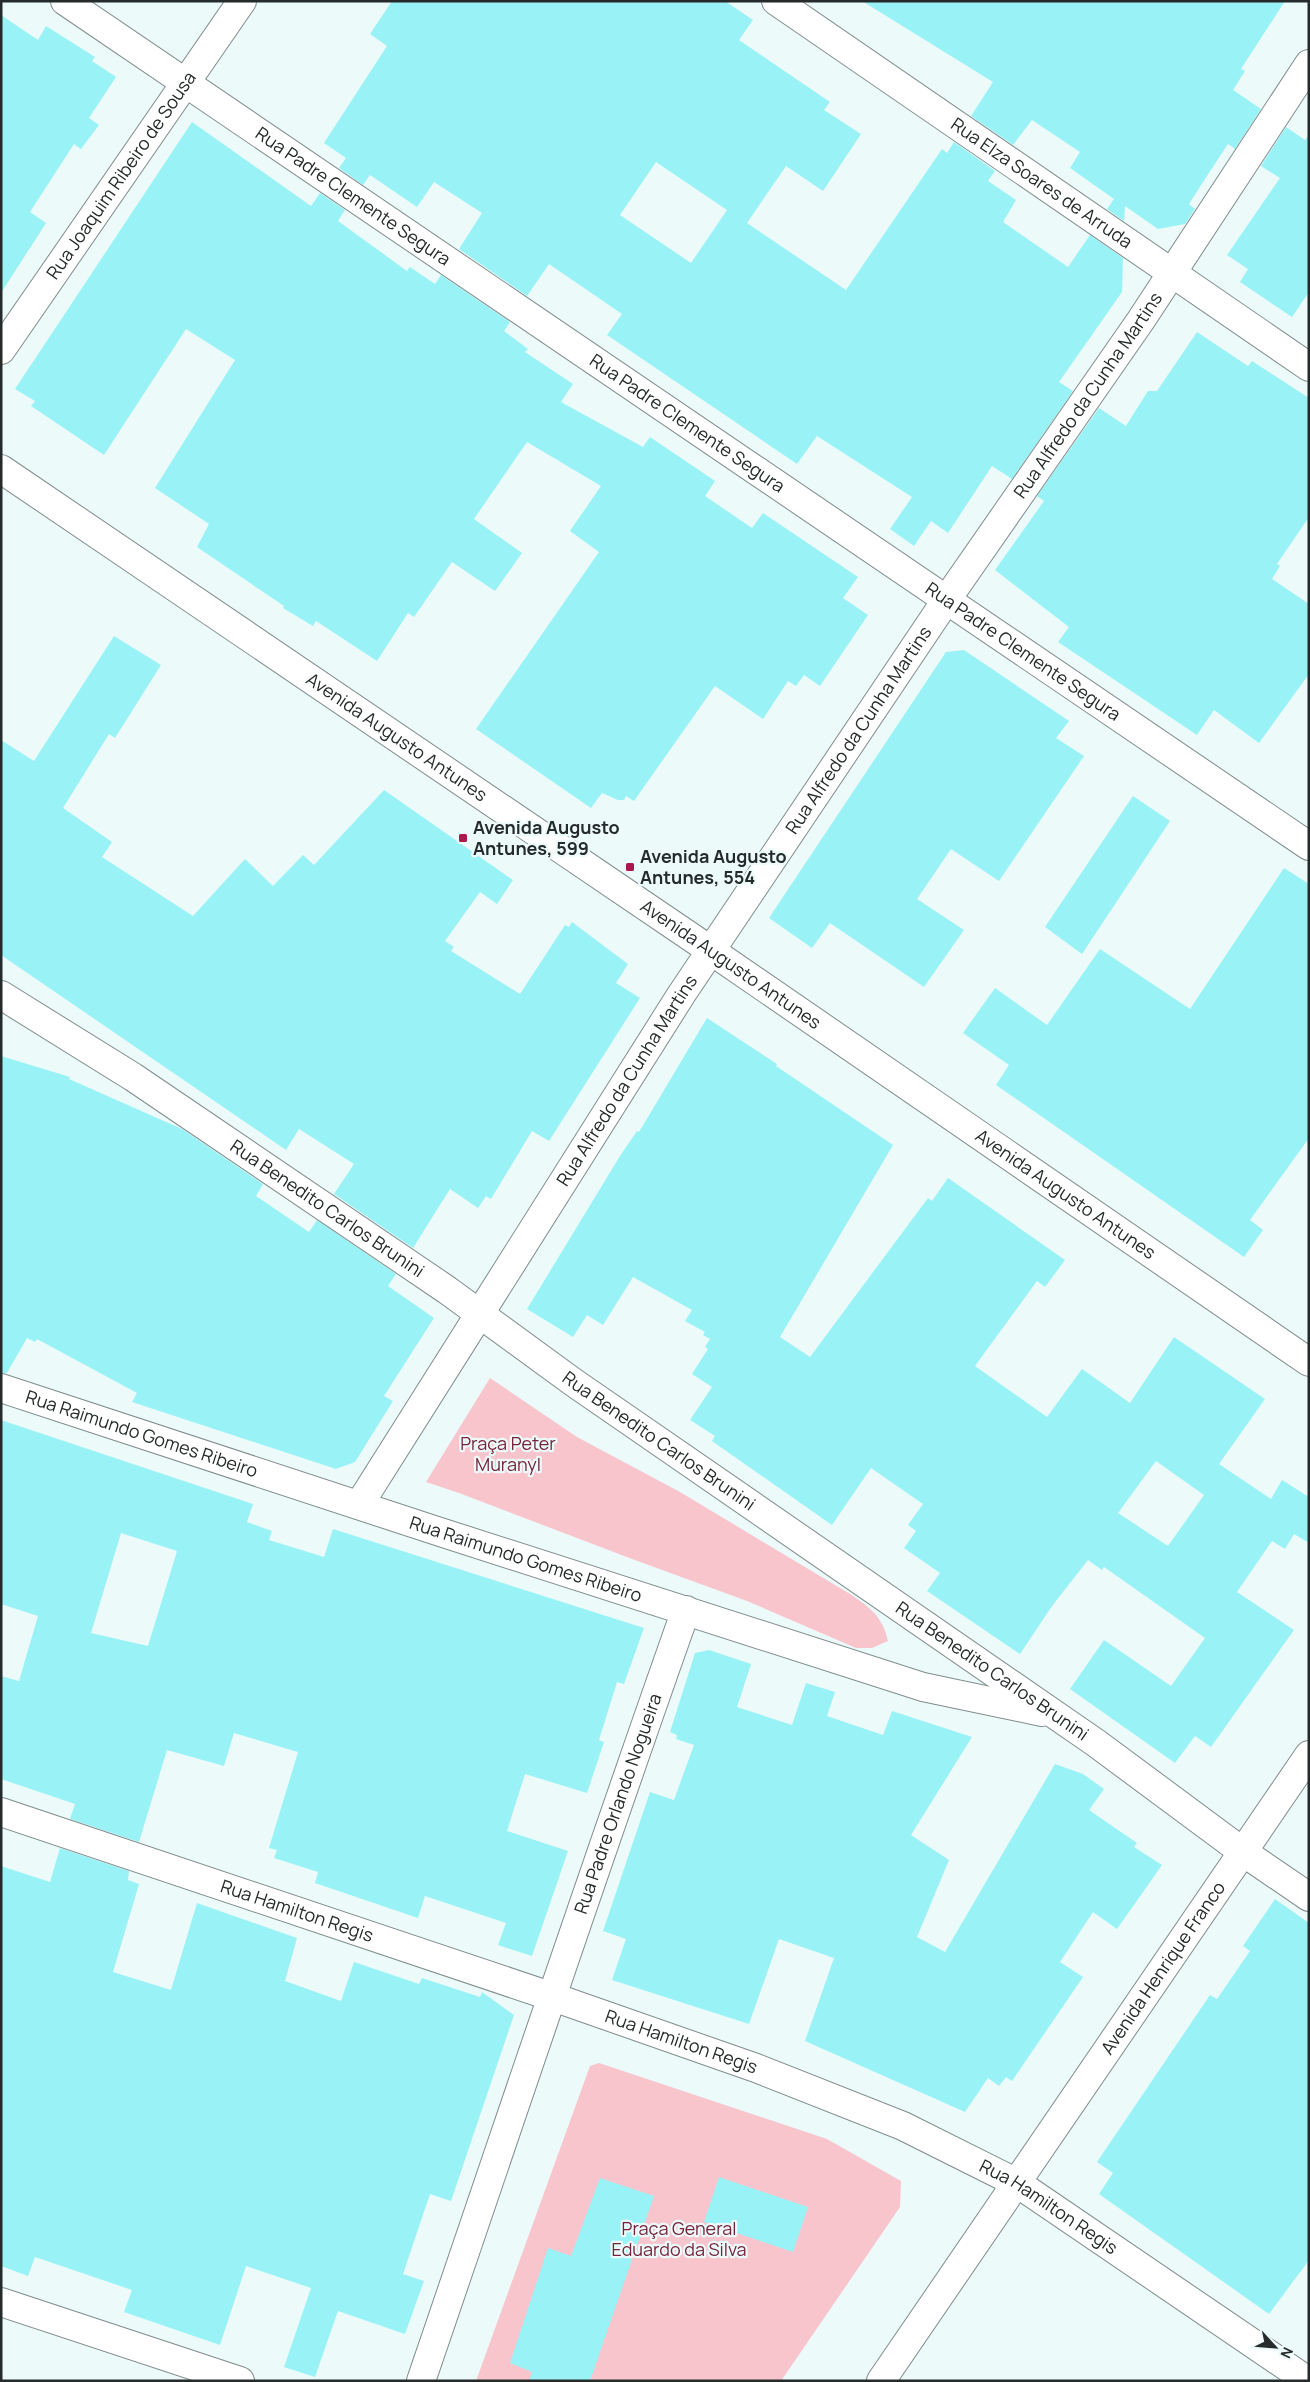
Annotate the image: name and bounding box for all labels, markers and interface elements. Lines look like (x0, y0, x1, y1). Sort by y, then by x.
street label: Rua Joaquim Ribeiro de Sousa (40, 66, 201, 284)
street label: Rua Elza Soares de Arruda (947, 112, 1137, 253)
street label: Rua Padre Clemente Segura (251, 121, 456, 271)
street label: Rua Alfredo da Cunha Martins (1008, 287, 1167, 503)
street label: Rua Padre Clemente Segura (585, 348, 790, 498)
street label: Rua Padre Clemente Segura (921, 576, 1126, 726)
street label: Rua Alfredo da Cunha Martins (780, 621, 936, 838)
street label: Avenida Augusto Antunes (302, 667, 492, 806)
place label: Avenida Augusto Antunes, 599 (473, 815, 620, 860)
marker: Avenida Augusto Antunes, 599 (457, 832, 469, 844)
place label: Avenida Augusto Antunes, 554 (640, 844, 787, 889)
marker: Avenida Augusto Antunes, 554 (624, 861, 636, 873)
street label: Avenida Augusto Antunes (636, 893, 826, 1034)
street label: Rua Alfredo da Cunha Martins (550, 970, 702, 1190)
street label: Avenida Augusto Antunes (971, 1123, 1161, 1264)
street label: Rua Benedito Carlos Brunini (226, 1134, 429, 1282)
street label: Rua Benedito Carlos Brunini (558, 1365, 761, 1515)
street label: Rua Raimundo Gomes Ribeiro (23, 1384, 261, 1482)
park label: Praça Peter Muranyl (460, 1431, 556, 1476)
street label: Rua Raimundo Gomes Ribeiro (407, 1510, 645, 1607)
street label: Rua Benedito Carlos Brunini (891, 1595, 1094, 1745)
street label: Rua Padre Orlando Nogueira (568, 1690, 667, 1917)
street label: Rua Hamilton Regis (218, 1873, 377, 1947)
street label: Avenida Henrique Franco (1095, 1876, 1230, 2059)
street label: Rua Hamilton Regis (602, 2003, 761, 2079)
street label: Rua Hamilton Regis (976, 2153, 1123, 2259)
park label: Praça General Eduardo da Silva (611, 2216, 747, 2261)
north arrow (1250, 2322, 1300, 2372)
text: N (1276, 2344, 1298, 2362)

